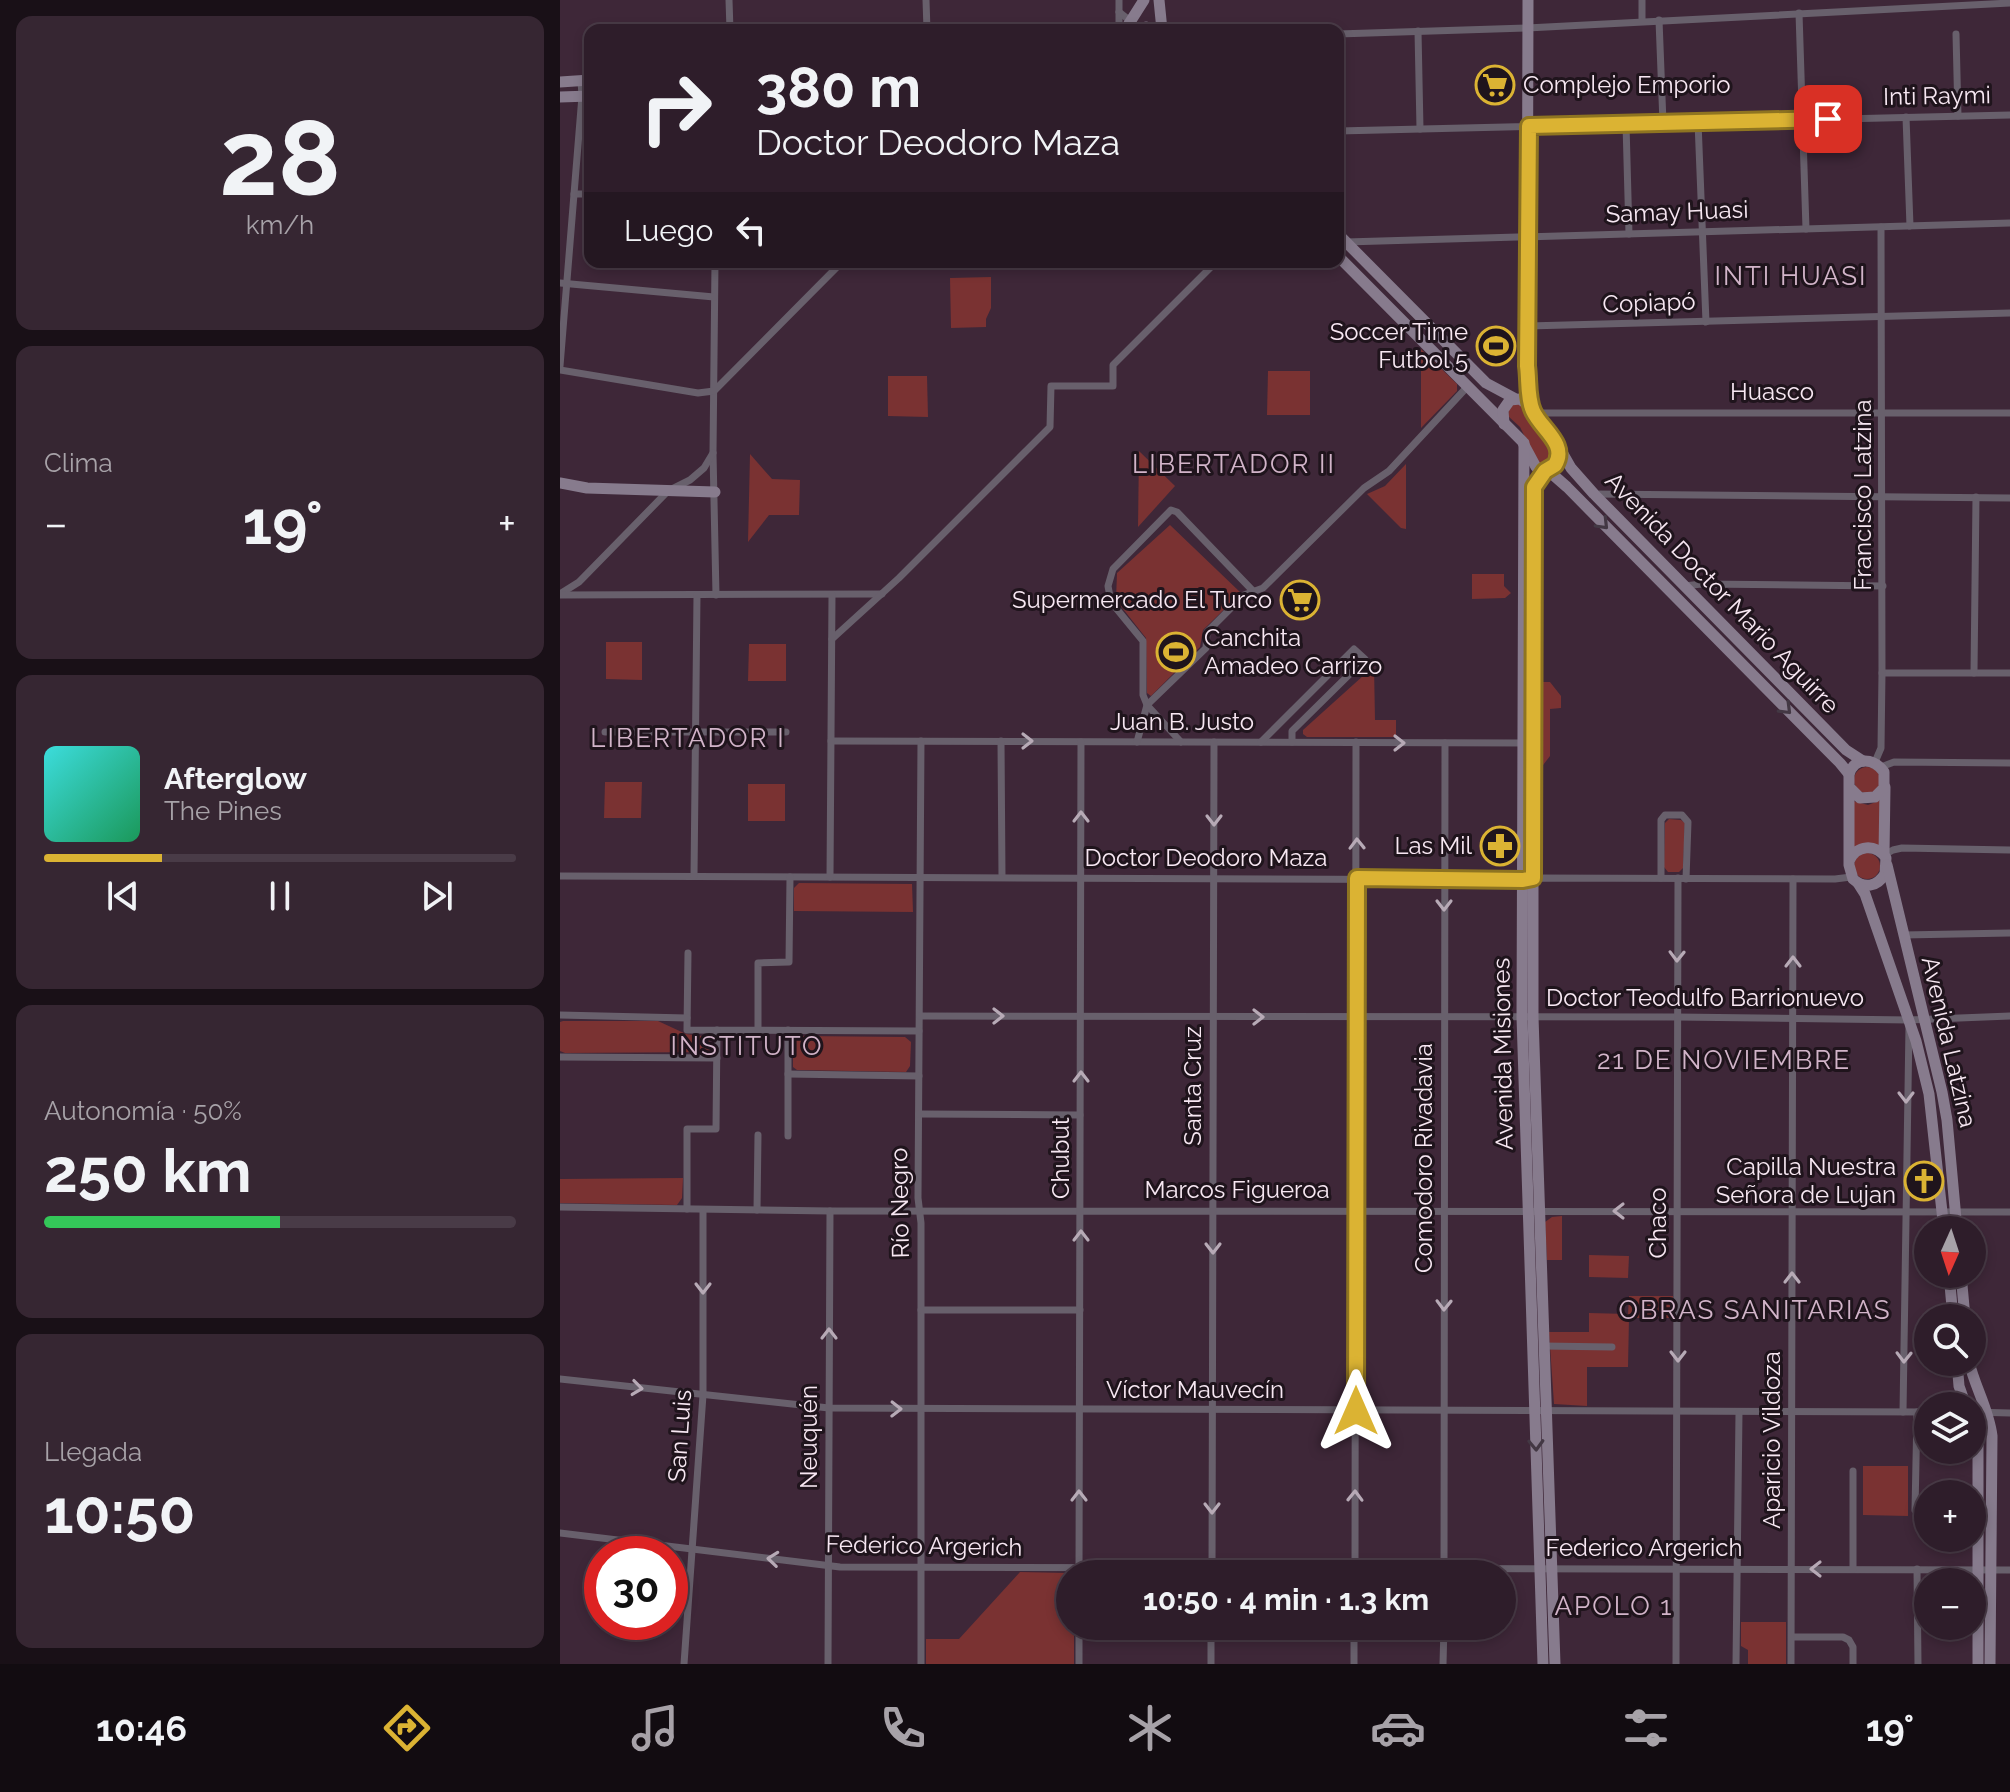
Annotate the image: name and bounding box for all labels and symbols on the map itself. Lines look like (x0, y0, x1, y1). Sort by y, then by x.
supermarket icon: Complejo Emporio (1474, 64, 1516, 106)
place label: Complejo Emporio (1523, 70, 1731, 99)
street label: Inti Raymi (1883, 80, 1991, 111)
pin (1794, 85, 1862, 153)
street label: Samay Huasi (1605, 195, 1749, 228)
district label: INTI HUASI (1714, 261, 1868, 291)
street label: Copiapó (1602, 286, 1696, 319)
place label: Soccer Time Futbol 5 (1330, 317, 1468, 374)
sports icon: Soccer Time Futbol 5 (1475, 325, 1517, 367)
street label: Huasco (1730, 377, 1814, 406)
street label: Francisco Latzina (1848, 399, 1877, 591)
district label: LIBERTADOR II (1132, 449, 1336, 479)
street label: Avenida Doctor Mario Aguirre (1599, 466, 1845, 719)
one-way arrow (1594, 515, 1609, 529)
supermarket icon: Supermercado El Turco (1279, 579, 1321, 621)
place label: Supermercado El Turco (1012, 585, 1272, 614)
place label: Canchita Amadeo Carrizo (1204, 623, 1382, 680)
sports icon: Canchita Amadeo Carrizo (1155, 631, 1197, 673)
one-way arrow (1777, 700, 1791, 714)
street label: Juan B. Justo (1110, 707, 1254, 736)
district label: LIBERTADOR I (590, 723, 786, 753)
one-way arrow (1021, 732, 1034, 750)
one-way arrow (1393, 734, 1406, 751)
one-way arrow (1072, 810, 1090, 823)
one-way arrow (1205, 814, 1223, 827)
pharmacy icon: Las Mil (1479, 825, 1521, 867)
place label: Las Mil (1394, 831, 1472, 860)
one-way arrow (1348, 837, 1366, 850)
street label: Doctor Deodoro Maza (1085, 843, 1327, 872)
one-way arrow (1435, 899, 1453, 912)
one-way arrow (1669, 950, 1686, 963)
street label: Avenida Latzina (1916, 954, 1983, 1130)
one-way arrow (1784, 955, 1801, 968)
street label: Avenida Misiones (1486, 958, 1519, 1150)
street label: Doctor Teodulfo Barrionuevo (1546, 983, 1864, 1012)
one-way arrow (992, 1007, 1005, 1025)
one-way arrow (1252, 1008, 1265, 1026)
street label: Santa Cruz (1178, 1026, 1207, 1146)
district label: INSTITUTO (671, 1031, 823, 1061)
street label: Comodoro Rivadavia (1409, 1043, 1438, 1273)
district label: 21 DE NOVIEMBRE (1597, 1045, 1851, 1075)
one-way arrow (1072, 1070, 1090, 1083)
one-way arrow (1897, 1091, 1915, 1104)
street label: Chubut (1046, 1117, 1075, 1199)
street label: Río Negro (884, 1147, 915, 1259)
place label: Capilla Nuestra Señora de Lujan (1716, 1152, 1896, 1209)
church icon: Capilla Nuestra Señora de Lujan (1903, 1160, 1945, 1202)
street label: Marcos Figueroa (1144, 1175, 1330, 1204)
street label: Chaco (1643, 1188, 1672, 1258)
one-way arrow (1612, 1202, 1625, 1220)
north arrow (1914, 1216, 1986, 1288)
one-way arrow (1072, 1229, 1089, 1242)
one-way arrow (1204, 1242, 1222, 1255)
one-way arrow (1783, 1271, 1801, 1284)
one-way arrow (694, 1282, 712, 1295)
district label: OBRAS SANITARIAS (1618, 1295, 1892, 1325)
one-way arrow (1435, 1299, 1453, 1312)
one-way arrow (820, 1327, 838, 1340)
one-way arrow (1669, 1350, 1687, 1363)
street label: Aparicio Vildoza (1757, 1351, 1786, 1529)
one-way arrow (1895, 1351, 1912, 1364)
position arrow (1314, 1369, 1398, 1453)
street label: Víctor Mauvecín (1106, 1375, 1284, 1404)
one-way arrow (631, 1379, 644, 1396)
street label: Neuquén (794, 1385, 823, 1489)
street label: San Luis (662, 1389, 697, 1483)
one-way arrow (890, 1400, 903, 1418)
one-way arrow (1528, 1439, 1545, 1452)
one-way arrow (1070, 1489, 1088, 1502)
one-way arrow (1347, 1489, 1364, 1502)
one-way arrow (1203, 1502, 1221, 1515)
street label: Federico Argerich (825, 1529, 1023, 1562)
street label: Federico Argerich (1546, 1533, 1742, 1562)
speed limit sign: 30 (584, 1536, 688, 1640)
one-way arrow (766, 1551, 779, 1568)
one-way arrow (1809, 1560, 1822, 1578)
district label: APOLO 1 (1555, 1591, 1673, 1621)

